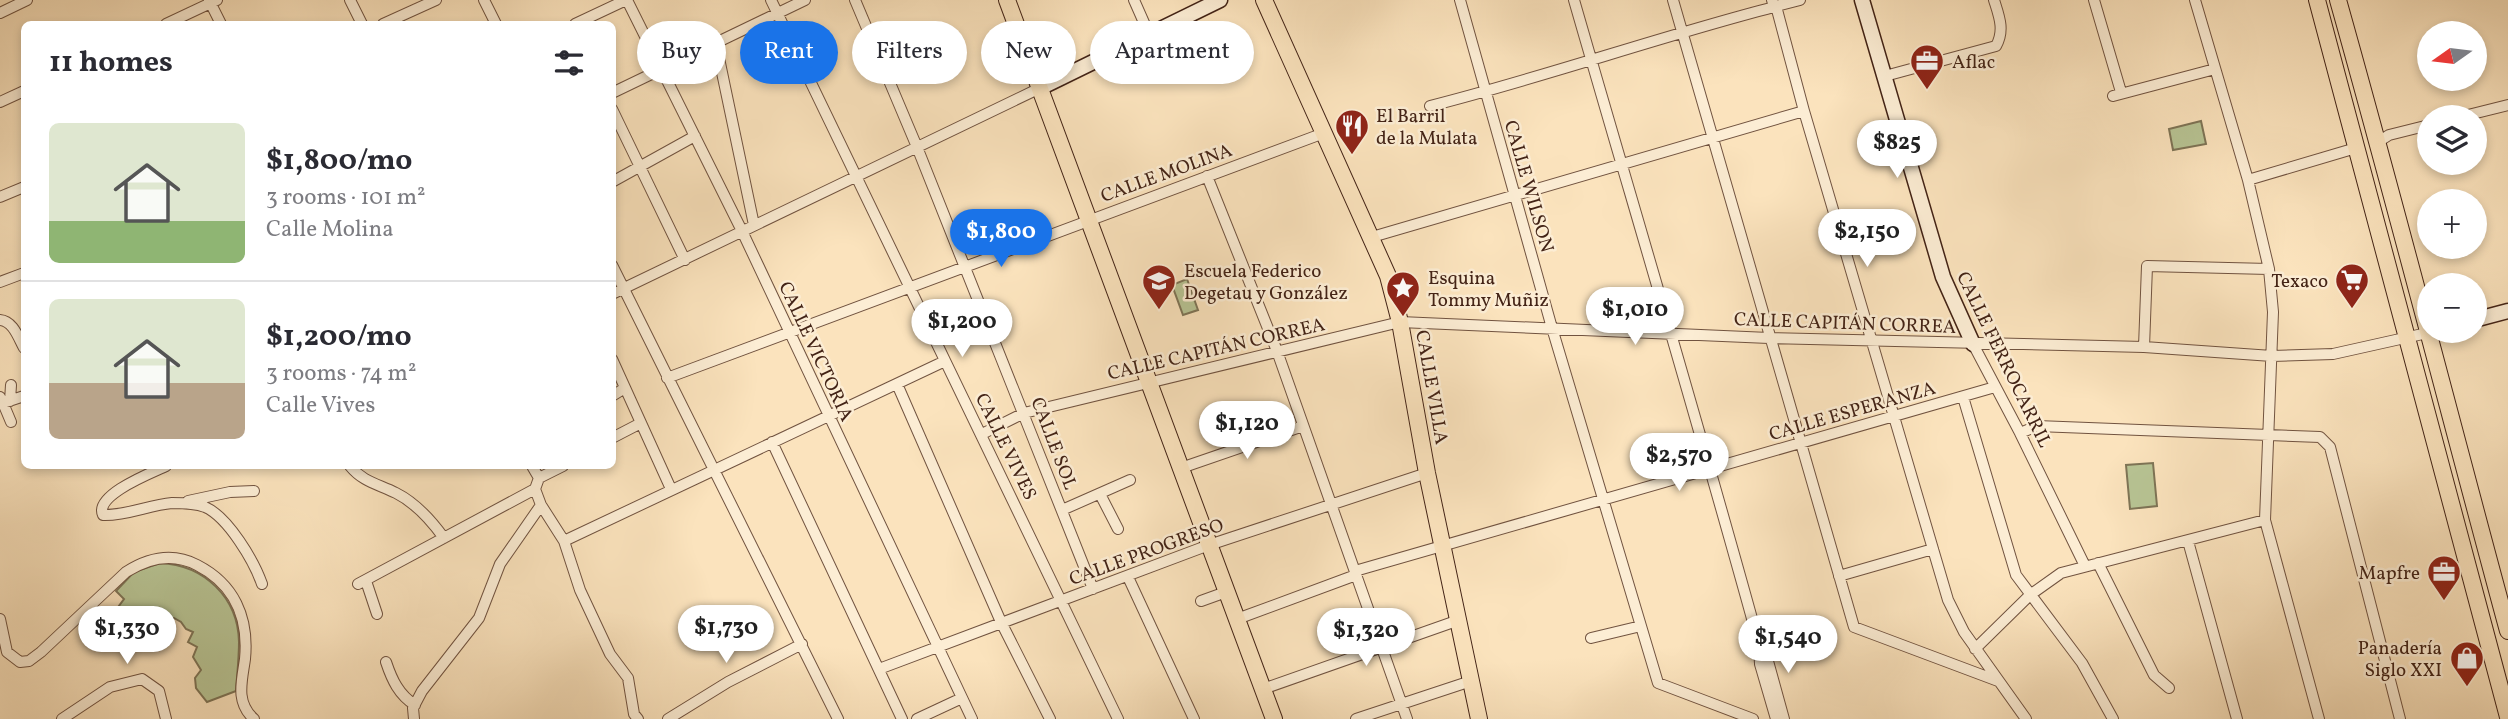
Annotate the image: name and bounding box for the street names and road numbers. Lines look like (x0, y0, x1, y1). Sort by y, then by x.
street label: CALLE WILSON (1497, 117, 1559, 256)
street label: CALLE MOLINA (1097, 138, 1236, 210)
street label: CALLE FERROCARRIL (1949, 268, 2057, 452)
street label: CALLE VICTORIA (771, 278, 859, 426)
street label: CALLE CAPITÁN CORREA (1733, 307, 1956, 341)
street label: CALLE CAPITÁN CORREA (1105, 312, 1328, 388)
street label: CALLE VILLA (1408, 328, 1454, 447)
street label: CALLE ESPERANZA (1766, 376, 1939, 448)
street label: CALLE VIVES (968, 389, 1042, 505)
street label: CALLE SOL (1024, 394, 1083, 494)
street label: CALLE PROGRESO (1066, 513, 1228, 593)

